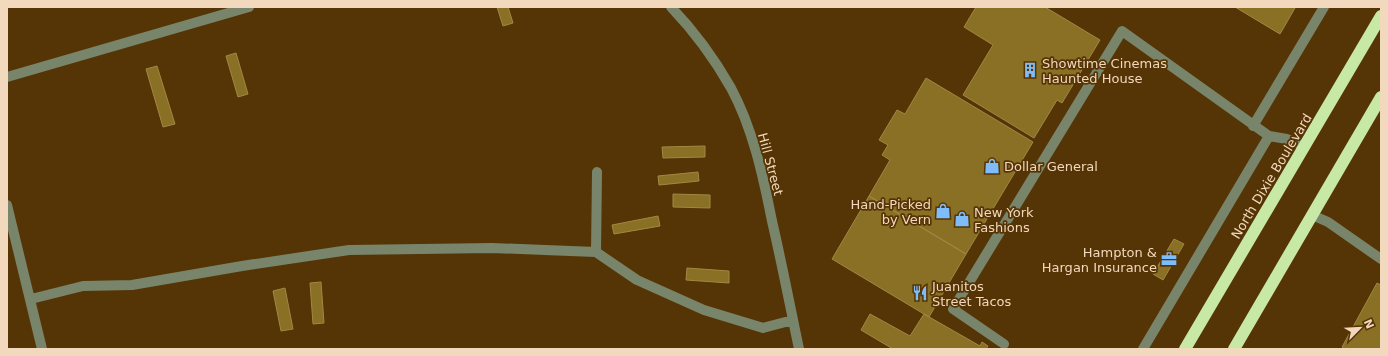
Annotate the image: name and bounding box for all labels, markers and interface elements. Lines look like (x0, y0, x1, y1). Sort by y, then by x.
place label: Showtime Cinemas Haunted House (1042, 56, 1167, 86)
building icon: Showtime Cinemas Haunted House (1021, 61, 1039, 79)
street label: North Dixie Boulevard (1228, 111, 1315, 242)
street label: Hill Street (755, 131, 786, 197)
shop icon: Dollar General (983, 157, 1001, 175)
place label: Dollar General (1004, 159, 1098, 174)
place label: Hand-Picked by Vern (850, 197, 931, 227)
shop icon: Hand-Picked by Vern (934, 202, 952, 220)
place label: New York Fashions (974, 205, 1034, 235)
shop icon: New York Fashions (953, 210, 971, 228)
place label: Hampton & Hargan Insurance (1042, 245, 1157, 275)
office icon: Hampton & Hargan Insurance (1160, 250, 1178, 268)
place label: Juanitos Street Tacos (931, 279, 1011, 309)
restaurant icon: Juanitos Street Tacos (911, 284, 929, 302)
north arrow (1340, 308, 1380, 348)
text: N (1361, 317, 1376, 331)

